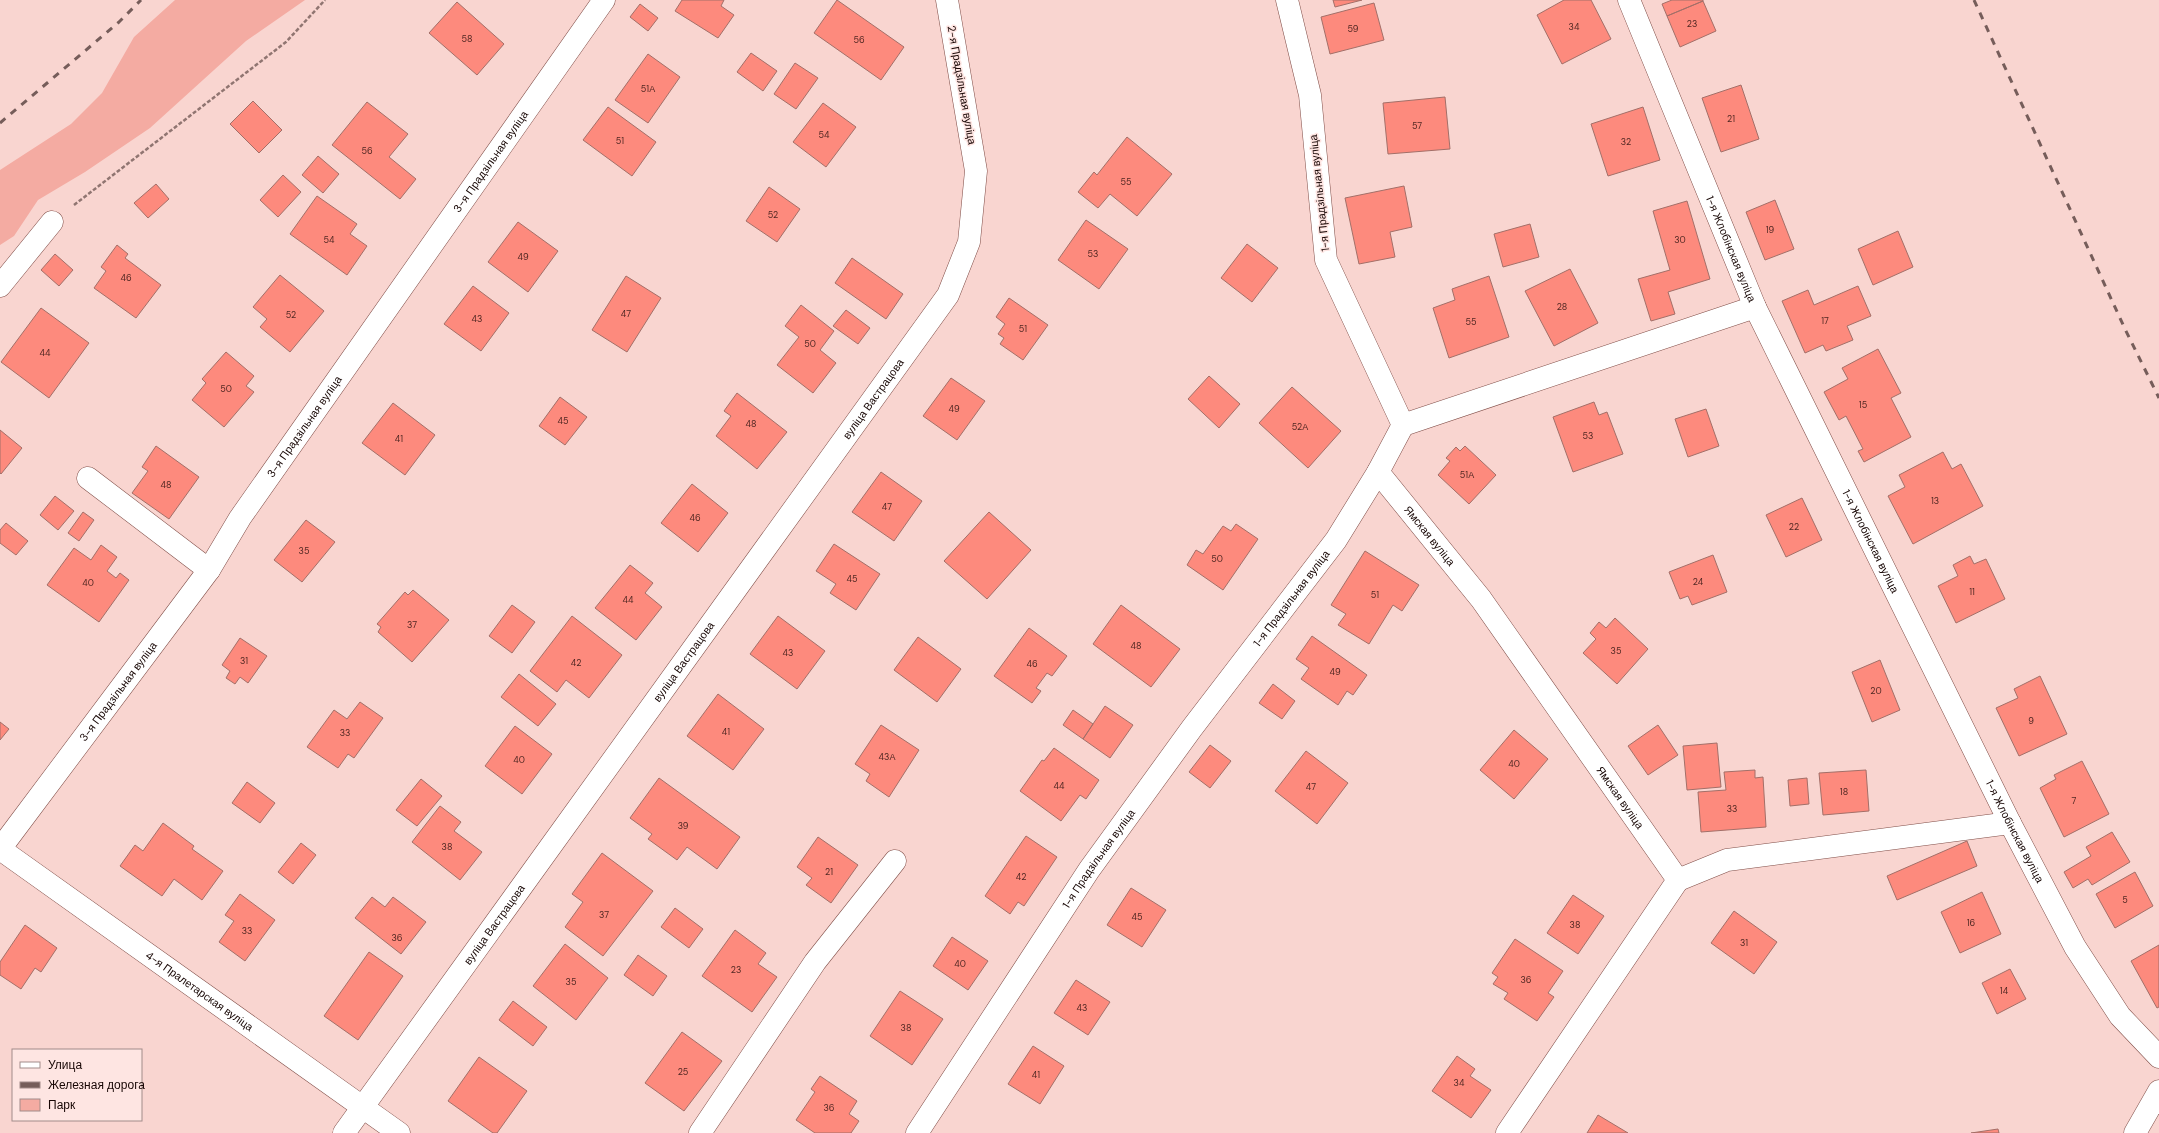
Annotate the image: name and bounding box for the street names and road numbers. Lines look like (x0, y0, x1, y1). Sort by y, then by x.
street label: 2-я Прадзільная вуліца (945, 24, 980, 146)
street label: 3-я Прадзільная вуліца (450, 107, 532, 215)
street label: 1-я Прадзільная вуліца (1306, 133, 1332, 252)
street label: 1-я Жлобінская вуліца (1703, 194, 1760, 305)
street label: вуліца Вастрацова (840, 355, 907, 442)
street label: 3-я Прадзільная вуліца (264, 372, 345, 480)
street label: 1-я Жлобінская вуліца (1839, 487, 1903, 596)
street label: Ямская вуліца (1401, 503, 1459, 569)
street label: 1-я Прадзільная вуліца (1250, 547, 1333, 649)
street label: вуліца Вастрацова (650, 618, 718, 705)
street label: 3-я Прадзільная вуліца (76, 638, 160, 744)
street label: Ямская вуліца (1593, 764, 1647, 832)
street label: 1-я Жлобінская вуліца (1983, 777, 2047, 886)
street label: 1-я Прадзільная вуліца (1059, 806, 1138, 911)
street label: вуліца Вастрацова (461, 881, 528, 967)
street label: 4-я Пралетарская вуліца (143, 948, 257, 1035)

